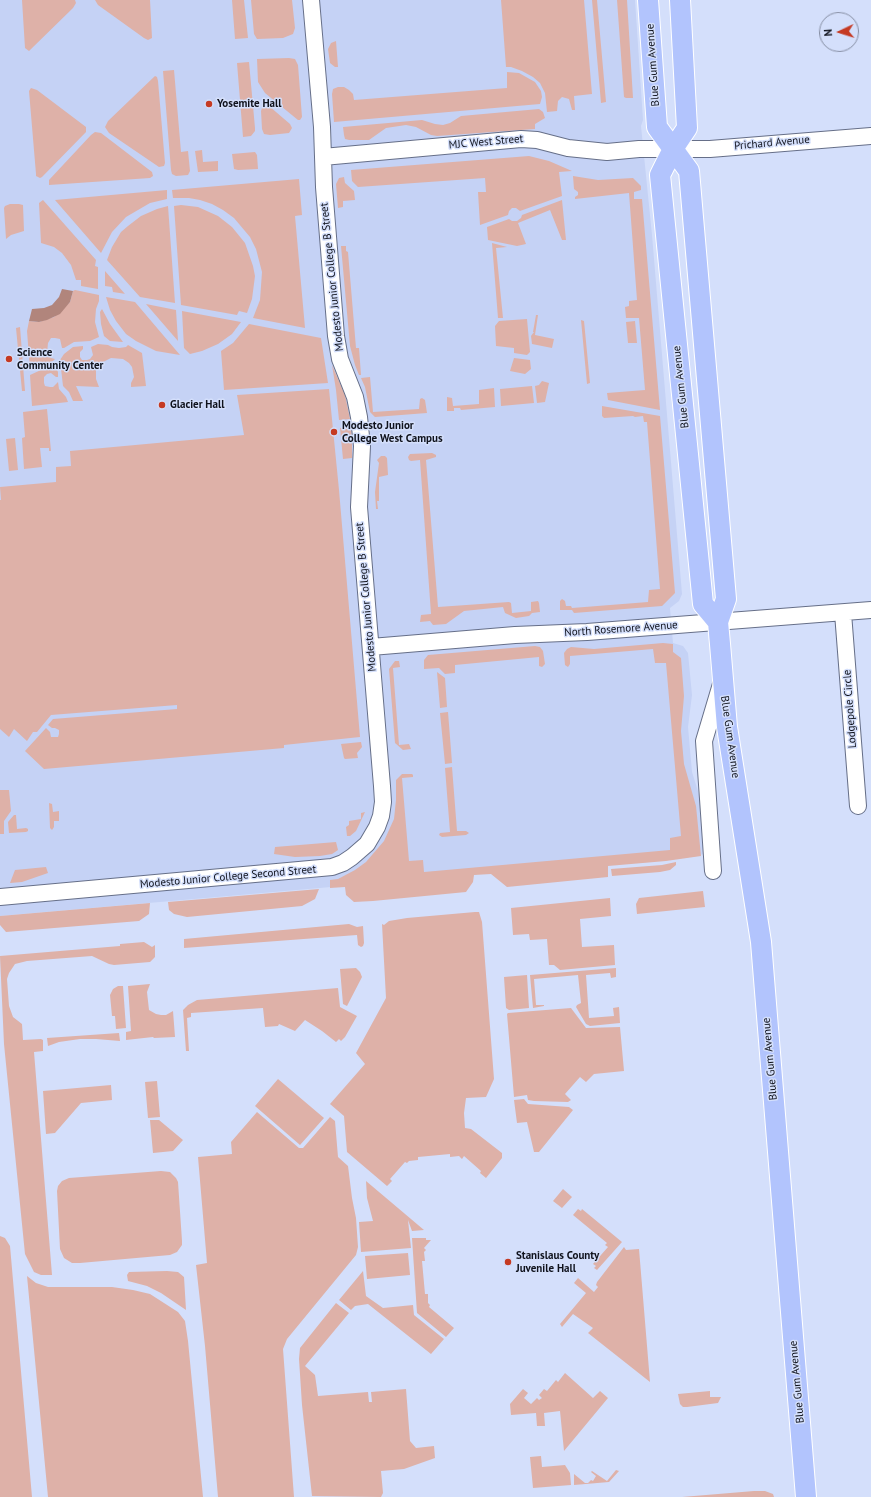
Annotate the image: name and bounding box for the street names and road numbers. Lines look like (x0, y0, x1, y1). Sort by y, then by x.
street label: Blue Gum Avenue (644, 23, 662, 107)
street label: MJC West Street (448, 132, 524, 152)
street label: Prichard Avenue (734, 133, 810, 153)
street label: Modesto Junior College B Street (318, 202, 346, 352)
street label: Blue Gum Avenue (670, 345, 692, 429)
street label: Modesto Junior College B Street (353, 522, 379, 672)
street label: North Rosemore Avenue (564, 618, 678, 640)
street label: Lodgepole Circle (841, 669, 859, 749)
street label: Blue Gum Avenue (718, 695, 742, 779)
street label: Modesto Junior College Second Street (139, 863, 317, 891)
street label: Blue Gum Avenue (760, 1017, 780, 1101)
street label: Blue Gum Avenue (787, 1340, 807, 1424)

